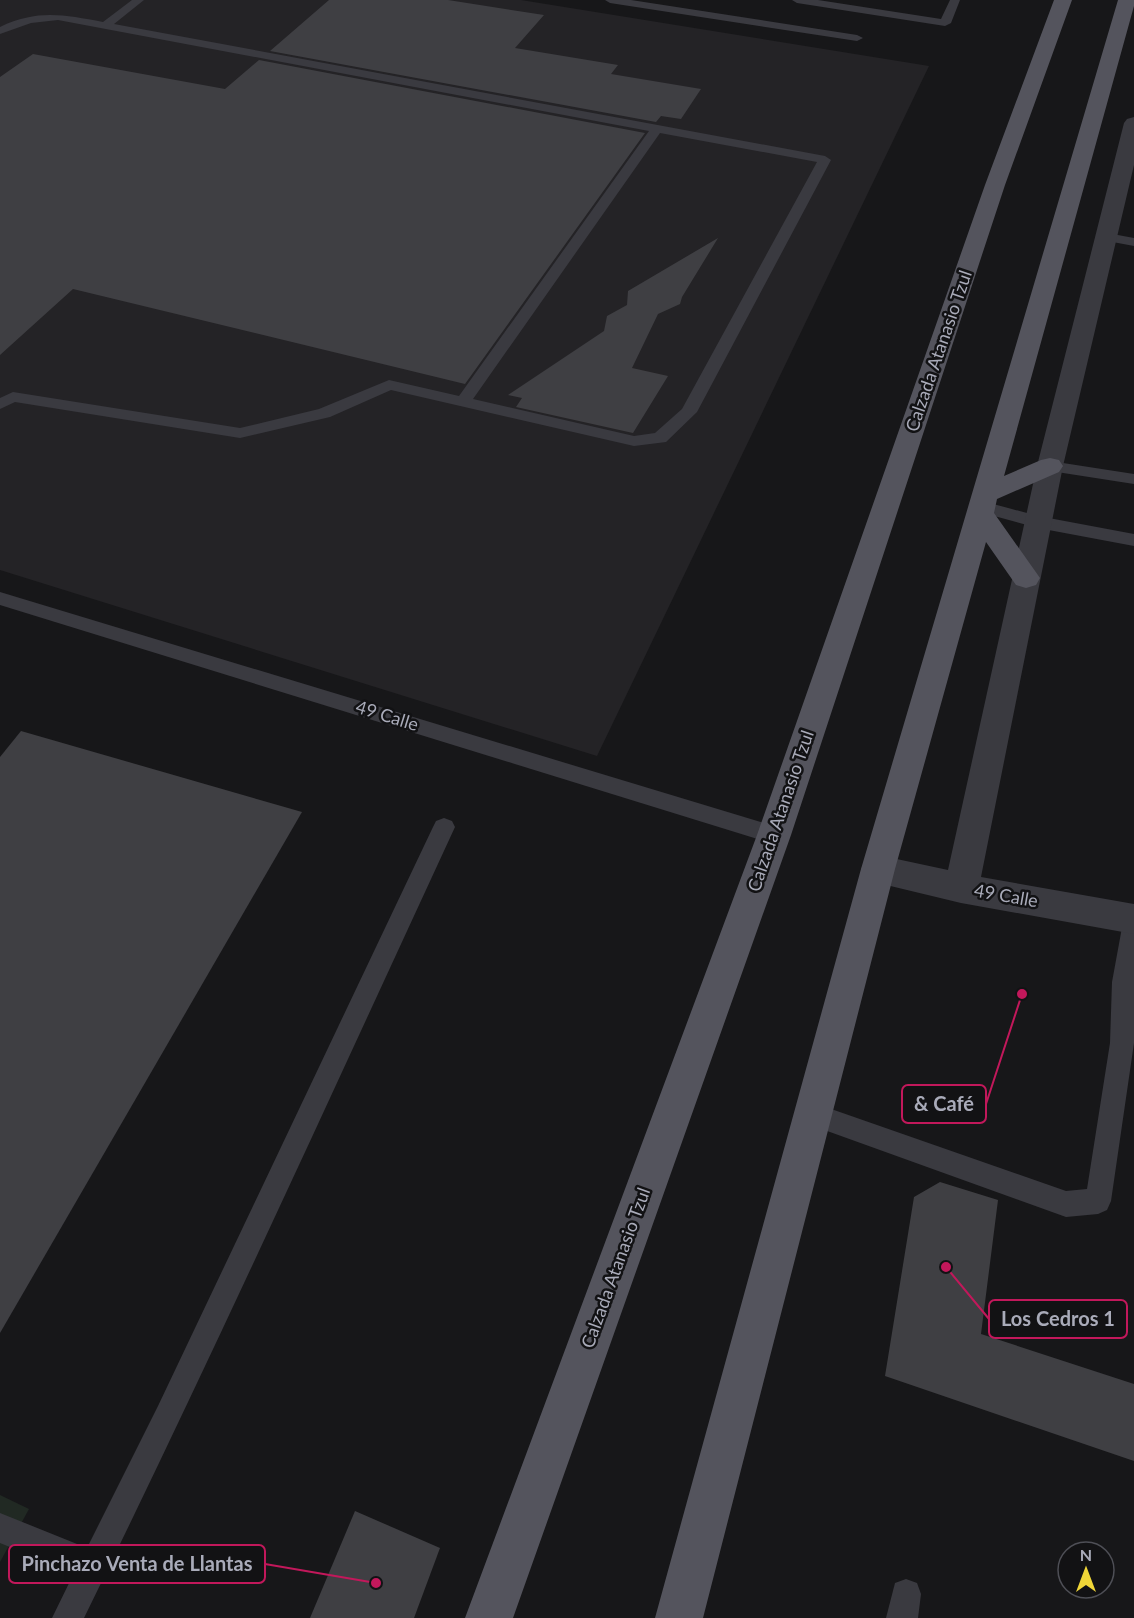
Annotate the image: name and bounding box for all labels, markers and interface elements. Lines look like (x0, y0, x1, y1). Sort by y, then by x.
street label: Calzada Atanasio Tzul (900, 267, 976, 434)
street label: 49 Calle (353, 695, 421, 735)
street label: Calzada Atanasio Tzul (742, 727, 818, 894)
street label: 49 Calle (973, 879, 1040, 911)
callout: & Café (902, 1085, 986, 1123)
text: & Café (914, 1091, 974, 1115)
street label: Calzada Atanasio Tzul (576, 1184, 654, 1351)
callout: Los Cedros 1 (989, 1300, 1127, 1338)
text: Los Cedros 1 (1001, 1306, 1115, 1330)
north arrow (1056, 1540, 1116, 1600)
callout: Pinchazo Venta de Llantas (9, 1545, 265, 1583)
text: N (1080, 1545, 1092, 1564)
text: Pinchazo Venta de Llantas (22, 1551, 253, 1575)

